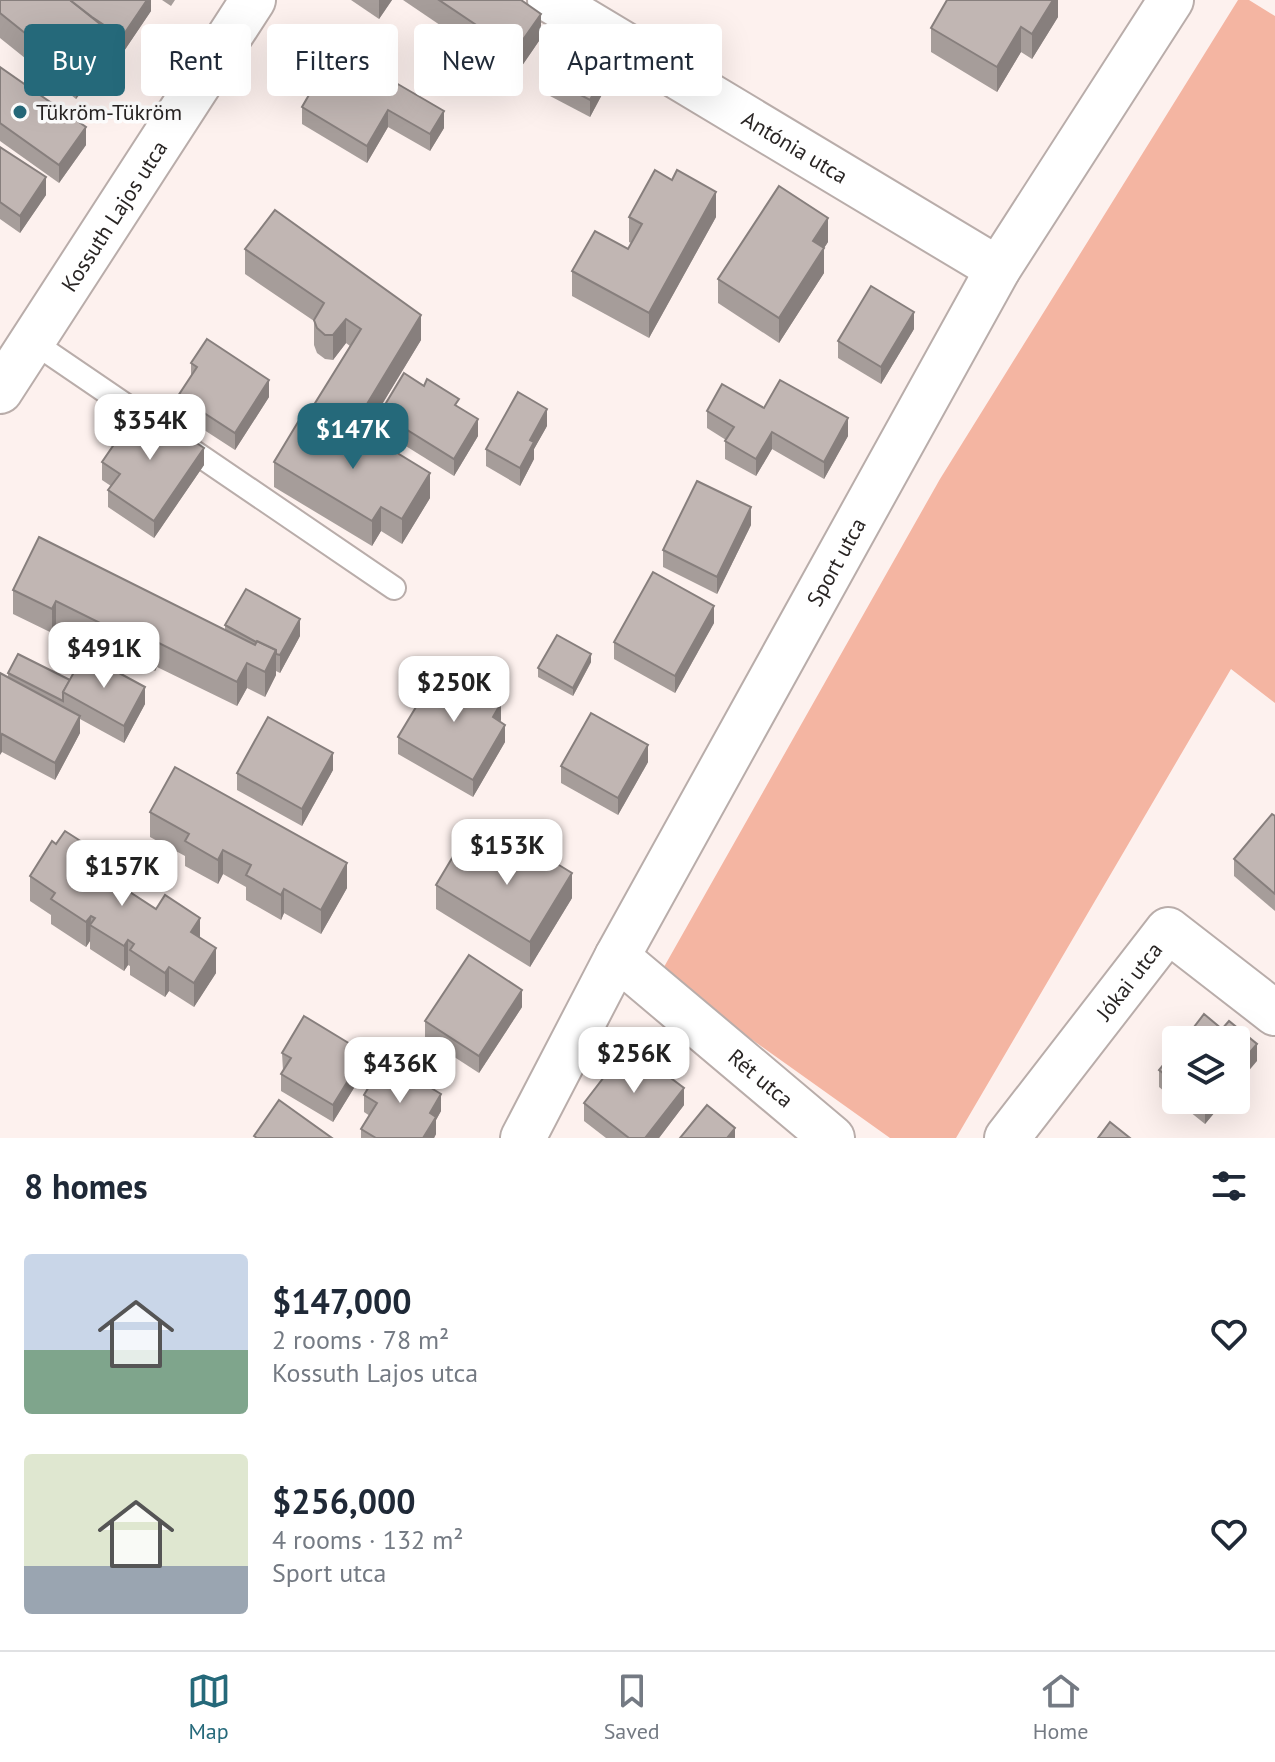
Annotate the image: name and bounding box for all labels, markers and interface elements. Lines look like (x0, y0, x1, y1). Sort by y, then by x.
chip: Buy (24, 24, 125, 96)
chip: Rent (141, 24, 251, 96)
chip: Filters (267, 24, 398, 96)
chip: New (414, 24, 523, 96)
chip: Apartment (539, 24, 722, 96)
place label: Tükröm-Tükröm (36, 98, 182, 126)
marker: Tükröm-Tükröm (11, 103, 29, 121)
street label: Antónia utca (737, 104, 853, 190)
street label: Kossuth Lajos utca (55, 135, 173, 297)
pin: $354K (94, 394, 206, 462)
text: $354K (112, 403, 188, 436)
pin: $147K (297, 403, 409, 471)
text: $147K (315, 412, 391, 445)
street label: Sport utca (800, 513, 872, 611)
pin: $491K (48, 622, 160, 690)
text: $491K (66, 631, 142, 664)
pin: $250K (398, 656, 510, 724)
text: $250K (416, 665, 492, 698)
pin: $153K (451, 819, 563, 887)
text: $153K (469, 828, 545, 861)
pin: $157K (66, 840, 178, 908)
text: $157K (84, 849, 160, 882)
street label: Jókai utca (1089, 936, 1168, 1026)
map controls (1162, 1026, 1250, 1114)
button: layers (1162, 1026, 1250, 1114)
pin: $256K (578, 1027, 690, 1095)
text: $256K (596, 1036, 672, 1069)
pin: $436K (344, 1037, 456, 1105)
street label: Rét utca (723, 1043, 799, 1113)
text: $436K (362, 1046, 438, 1079)
text: 8 homes (24, 1164, 148, 1208)
icon: filters (1207, 1164, 1251, 1208)
text: $147,000 (272, 1279, 411, 1323)
icon: home (88, 1286, 184, 1382)
icon: heart (1207, 1312, 1251, 1356)
text: 2 rooms · 78 m² (272, 1323, 449, 1356)
text: Kossuth Lajos utca (272, 1356, 478, 1389)
text: $256,000 (272, 1479, 416, 1523)
icon: home (88, 1486, 184, 1582)
icon: heart (1207, 1512, 1251, 1556)
text: 4 rooms · 132 m² (272, 1523, 464, 1556)
text: Sport utca (272, 1556, 386, 1589)
tab: Map (187, 1669, 231, 1745)
tab: Saved (604, 1669, 660, 1745)
tab: Home (1033, 1669, 1088, 1745)

